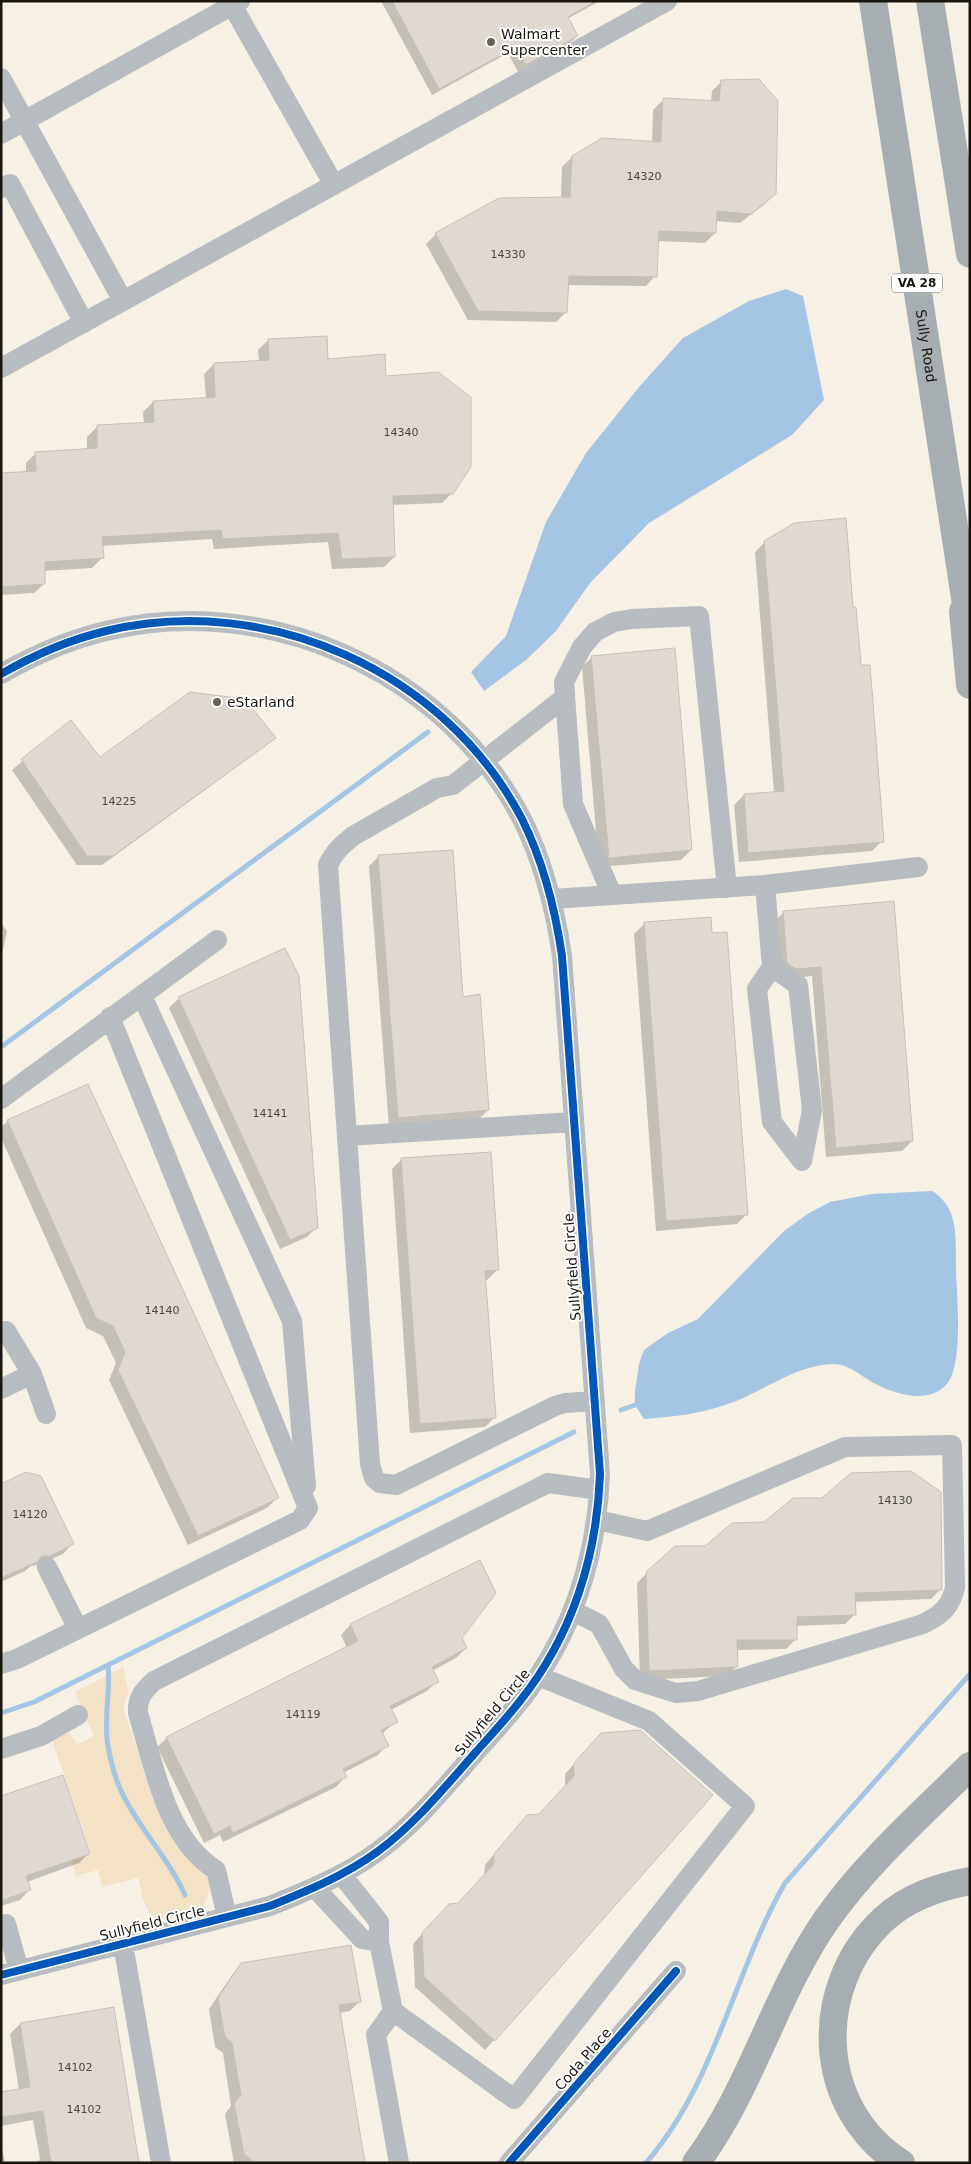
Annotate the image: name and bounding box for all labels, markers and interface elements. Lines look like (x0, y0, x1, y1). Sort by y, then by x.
place label: Walmart Supercenter (501, 26, 587, 58)
marker: Walmart Supercenter (485, 36, 497, 48)
house number: 14320 (627, 170, 662, 183)
house number: 14330 (491, 248, 526, 261)
road number: VA 28 (892, 274, 942, 292)
street label: Sully Road (913, 308, 940, 383)
house number: 14340 (384, 426, 419, 439)
place label: eStarland (227, 694, 295, 710)
marker: eStarland (211, 696, 223, 708)
house number: 14225 (102, 795, 137, 808)
house number: 14141 (253, 1107, 288, 1120)
street label: Sullyfield Circle (560, 1213, 584, 1321)
house number: 14140 (145, 1304, 180, 1317)
house number: 14130 (878, 1494, 913, 1507)
house number: 14120 (13, 1508, 48, 1521)
street label: Sullyfield Circle (451, 1666, 533, 1758)
house number: 14119 (286, 1708, 321, 1721)
street label: Sullyfield Circle (98, 1902, 206, 1944)
street label: Coda Place (552, 2025, 614, 2093)
house number: 14102 (58, 2061, 93, 2074)
house number: 14102 (67, 2103, 102, 2116)

